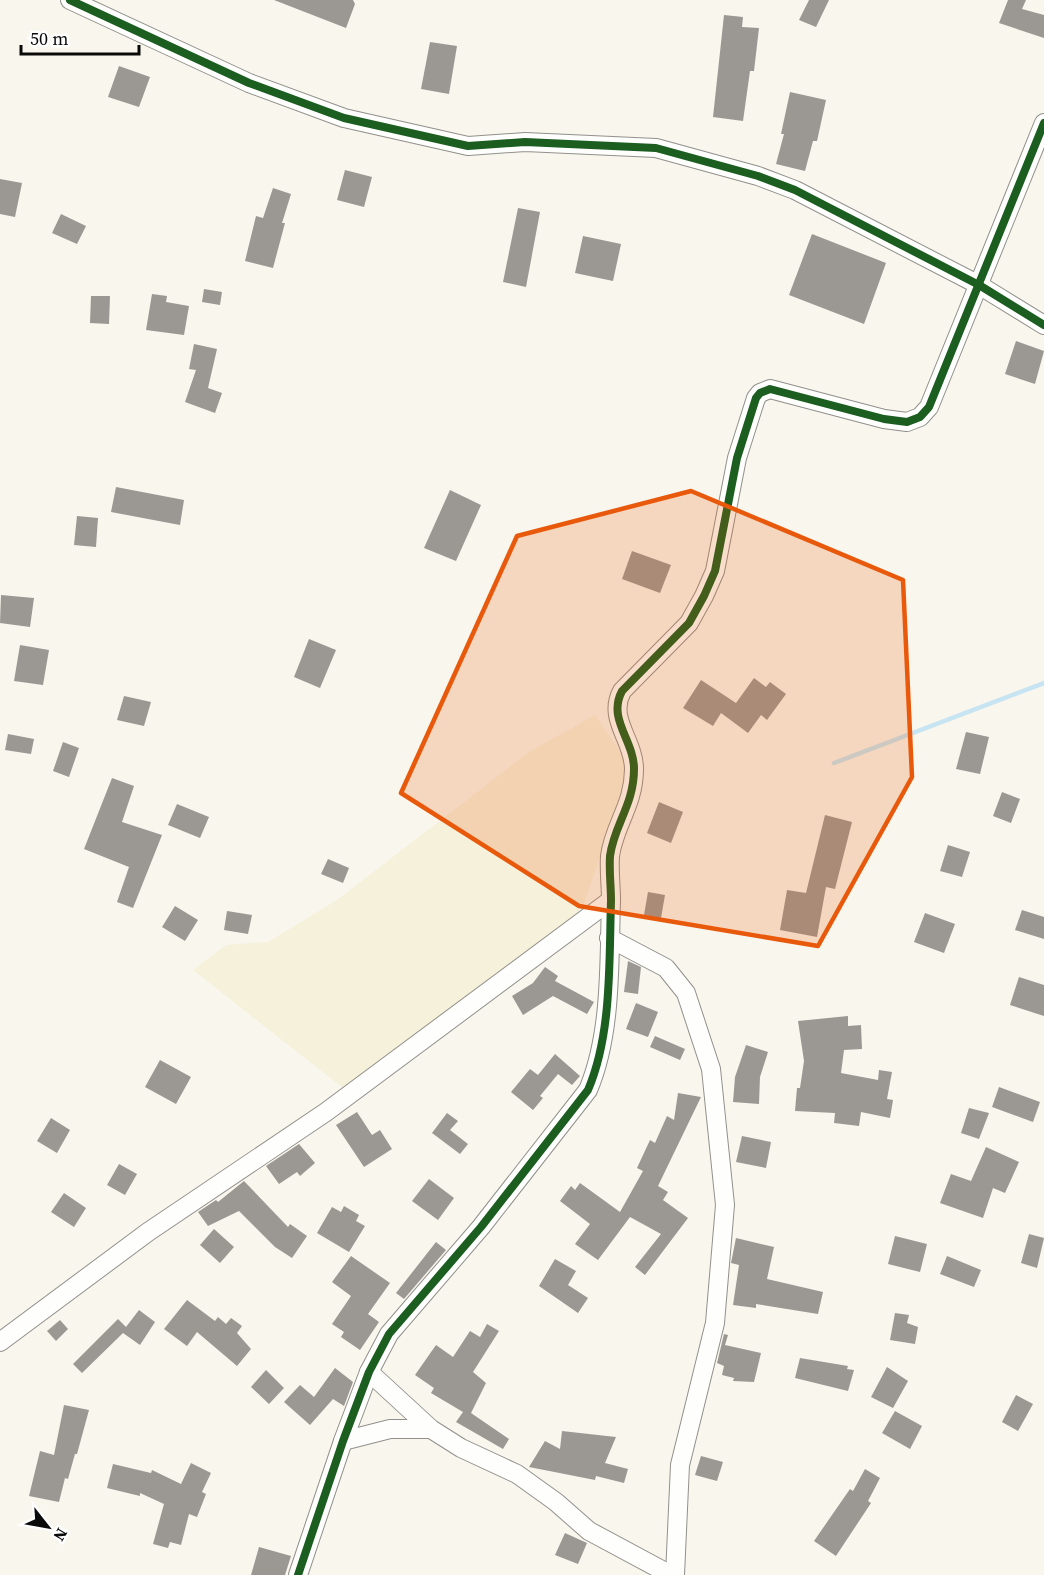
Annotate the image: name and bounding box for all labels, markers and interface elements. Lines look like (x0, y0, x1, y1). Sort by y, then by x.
scale bar (21, 18, 140, 56)
text: 50 m (30, 26, 68, 51)
north arrow (18, 1497, 78, 1557)
text: N (48, 1524, 73, 1546)

